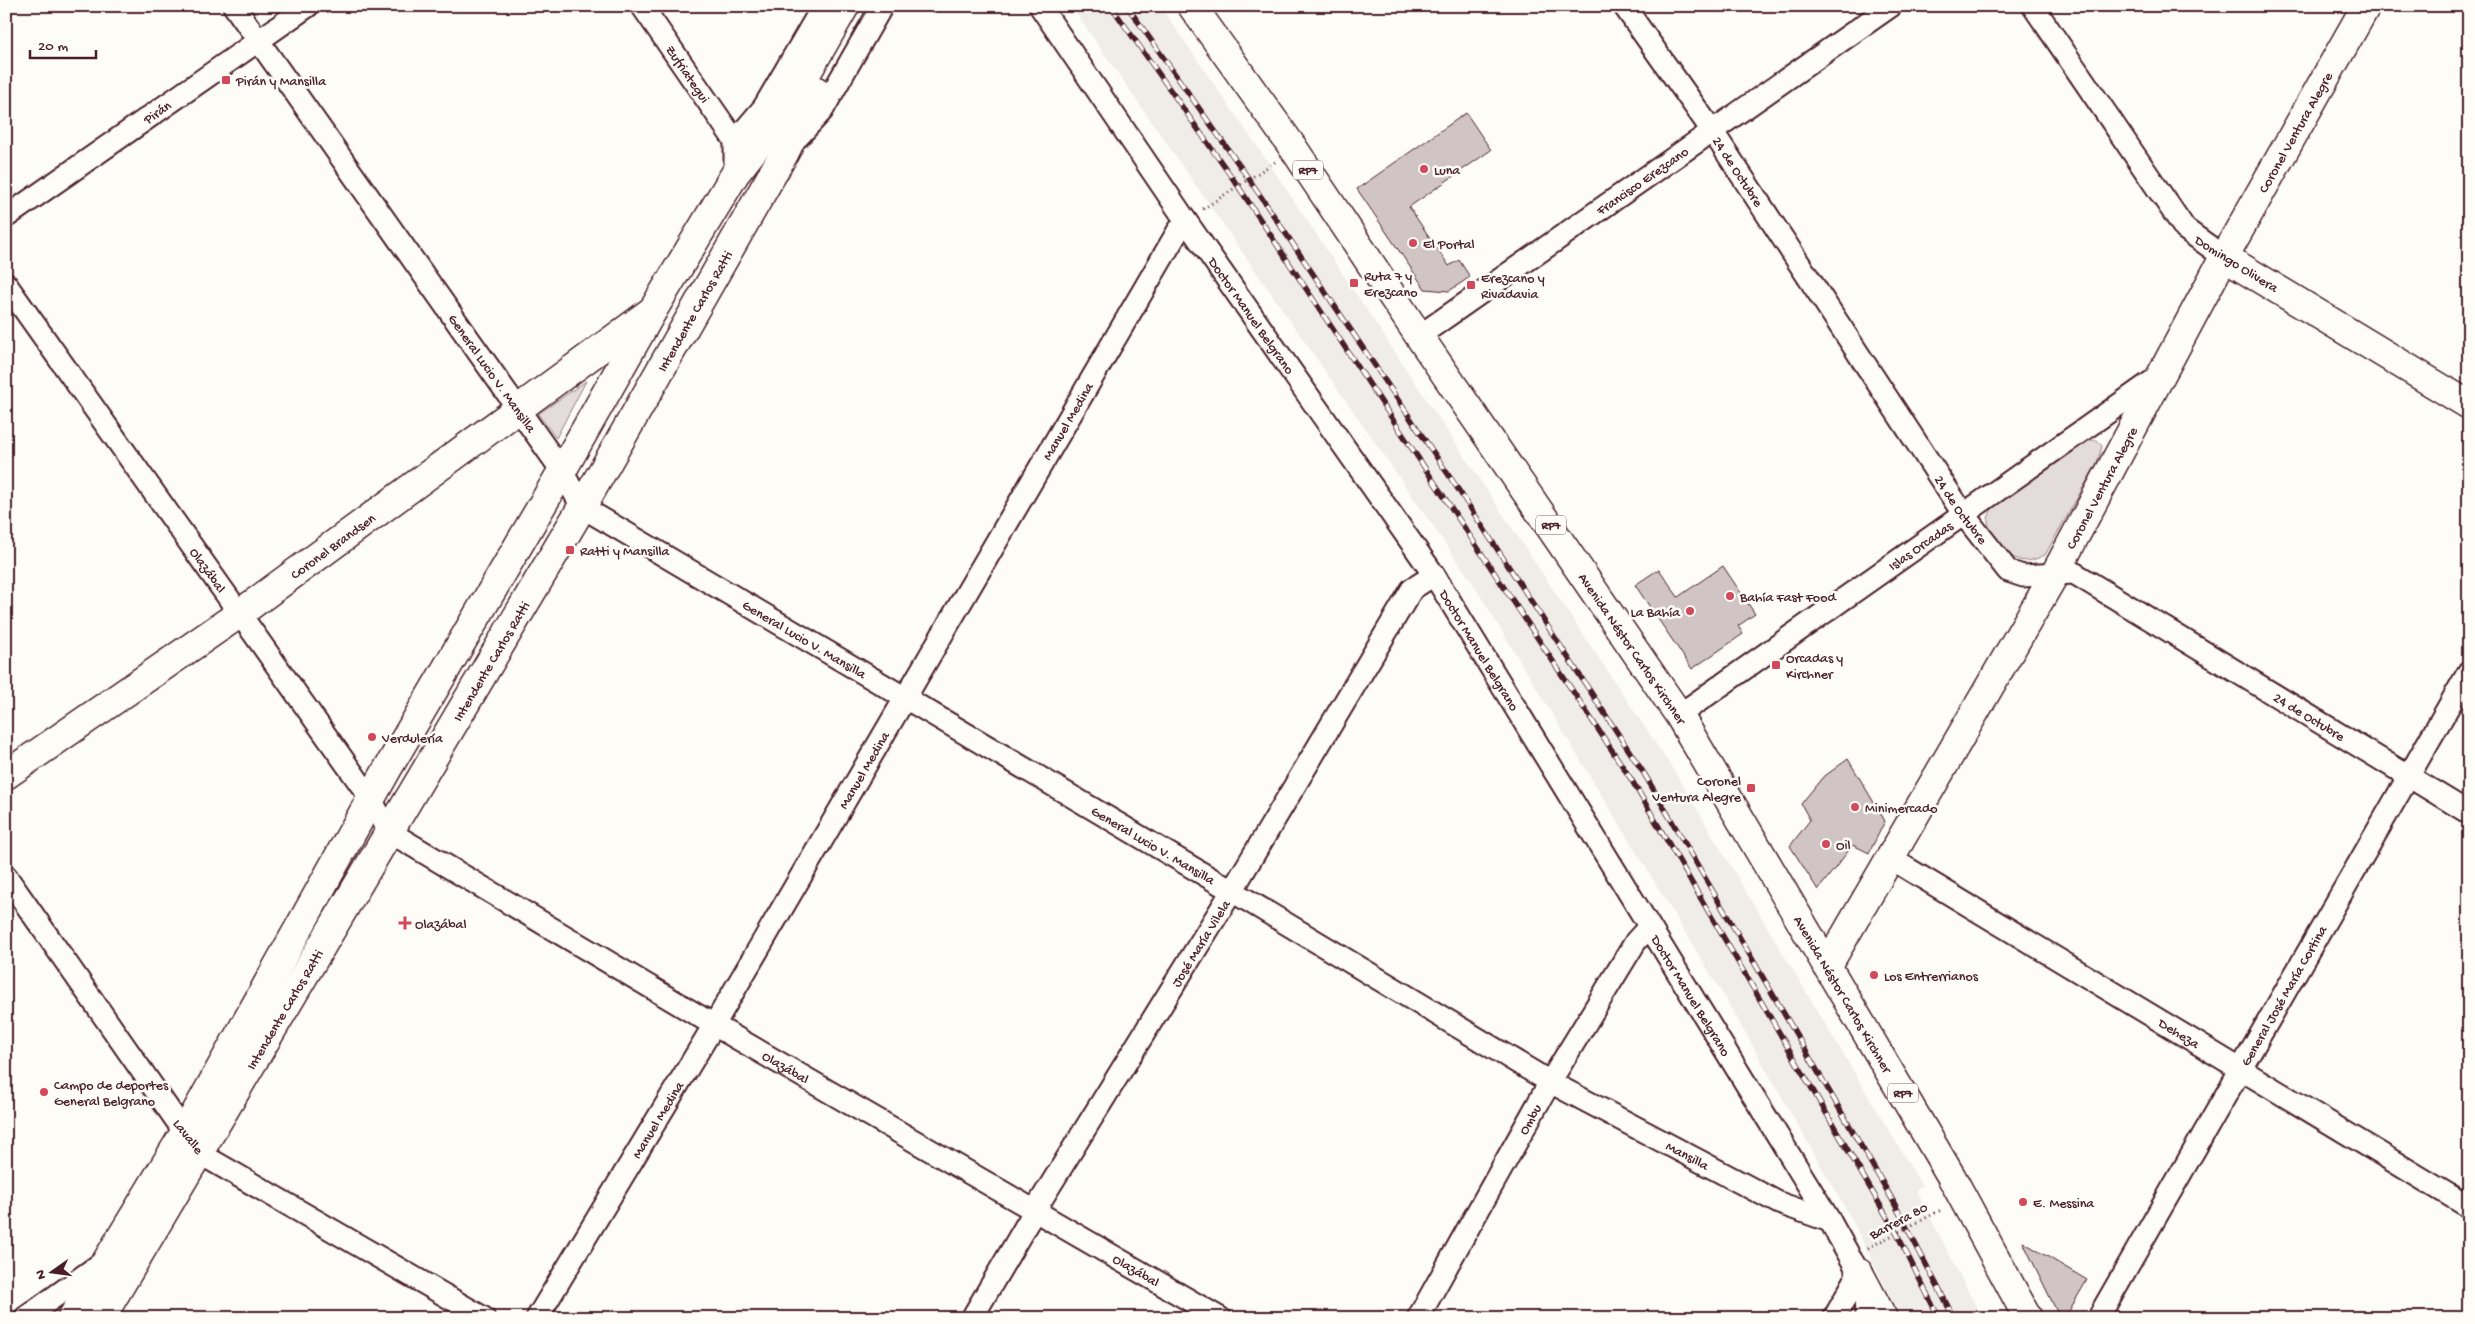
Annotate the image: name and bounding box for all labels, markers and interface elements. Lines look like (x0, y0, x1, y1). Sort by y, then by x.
scale bar (30, 28, 96, 60)
text: 20 m (38, 38, 68, 56)
street label: Zufriategui (661, 43, 712, 107)
street label: Coronel Ventura Alegre (2256, 69, 2338, 197)
marker: Pirán y Mansilla (220, 74, 232, 86)
place label: Pirán y Mansilla (235, 74, 327, 91)
street label: Pirán (140, 98, 176, 130)
street label: 24 de Octubre (1707, 134, 1766, 212)
street label: Francisco Erezcano (1593, 144, 1693, 221)
road number: RP7 (1293, 160, 1323, 180)
marker: Luna (1418, 163, 1430, 175)
place label: Luna (1434, 163, 1461, 180)
street label: Domingo Olivera (2190, 232, 2282, 298)
marker: El Portal (1407, 237, 1419, 249)
place label: El Portal (1423, 237, 1475, 254)
street label: Intendente Carlos Ratti (655, 248, 738, 376)
street label: Doctor Manuel Belgrano (1203, 254, 1297, 379)
place label: Ruta 7 y Erezcano (1364, 269, 1418, 302)
place label: Erezcano y Rivadavia (1481, 271, 1545, 304)
marker: Ruta 7 y Erezcano (1348, 277, 1360, 289)
marker: Erezcano y Rivadavia (1465, 279, 1477, 291)
street label: General Lucio V. Mansilla (443, 312, 539, 438)
street label: Manuel Medina (1040, 379, 1099, 464)
street label: Coronel Ventura Alegre (2064, 424, 2143, 553)
street label: 24 de Octubre (1929, 473, 1990, 549)
street label: Coronel Brandsen (288, 510, 380, 584)
road number: RP7 (1536, 516, 1566, 534)
street label: Islas Orcadas (1886, 518, 1958, 576)
marker: Ratti y Mansilla (564, 544, 576, 556)
place label: Ratti y Mansilla (580, 544, 671, 561)
street label: Olazábal (185, 545, 228, 597)
street label: Avenida Néstor Carlos Kirchner (1573, 571, 1689, 729)
street label: Doctor Manuel Belgrano (1434, 587, 1521, 715)
marker: Bahía Fast Food (1724, 590, 1736, 602)
place label: Bahía Fast Food (1739, 590, 1837, 607)
street label: General Lucio V. Mansilla (738, 598, 870, 685)
street label: Intendente Carlos Ratti (451, 599, 535, 725)
place label: La Bahía (1631, 605, 1681, 622)
marker: La Bahía (1684, 605, 1696, 617)
place label: Orcadas y Kirchner (1786, 651, 1843, 684)
marker: Orcadas y Kirchner (1770, 659, 1782, 671)
street label: 24 de Octubre (2269, 690, 2348, 747)
street label: Manuel Medina (836, 728, 895, 813)
marker: Verdulería (366, 731, 378, 743)
place label: Verdulería (381, 731, 444, 748)
place label: Coronel Ventura Alegre (1651, 774, 1742, 807)
marker: Coronel Ventura Alegre (1745, 782, 1757, 794)
marker: Minimercado (1849, 801, 1861, 813)
place label: Minimercado (1865, 801, 1938, 818)
street label: General Lucio V. Mansilla (1087, 804, 1218, 891)
marker: Oil (1820, 838, 1832, 850)
place label: Oil (1836, 838, 1851, 855)
street label: José María Vilela (1169, 897, 1236, 991)
street label: Avenida Néstor Carlos Kirchner (1788, 913, 1895, 1078)
marker: Olazábal (399, 917, 411, 929)
place label: Olazábal (415, 917, 466, 934)
street label: General José María Cortina (2238, 922, 2333, 1070)
street label: Doctor Manuel Belgrano (1645, 932, 1733, 1060)
street label: Intendente Carlos Ratti (244, 947, 328, 1074)
marker: Los Entrerrianos (1868, 969, 1880, 981)
place label: Los Entrerrianos (1884, 969, 1979, 986)
street label: Deheza (2154, 1015, 2203, 1054)
street label: Olazábal (758, 1049, 811, 1089)
place label: Campo de deportes General Belgrano (54, 1078, 169, 1111)
street label: Manuel Medina (629, 1078, 690, 1162)
road number: RP7 (1888, 1084, 1918, 1102)
marker: Campo de deportes General Belgrano (38, 1086, 50, 1098)
street label: Ombu (1516, 1102, 1547, 1139)
street label: Lavalle (168, 1116, 207, 1159)
street label: Mansilla (1662, 1139, 1712, 1176)
marker: E. Messina (2017, 1196, 2029, 1208)
place label: E. Messina (2033, 1196, 2095, 1213)
street label: Barrera 80 (1866, 1200, 1931, 1245)
north arrow (28, 1246, 78, 1296)
street label: Olazábal (1109, 1252, 1162, 1292)
text: N (32, 1268, 51, 1281)

